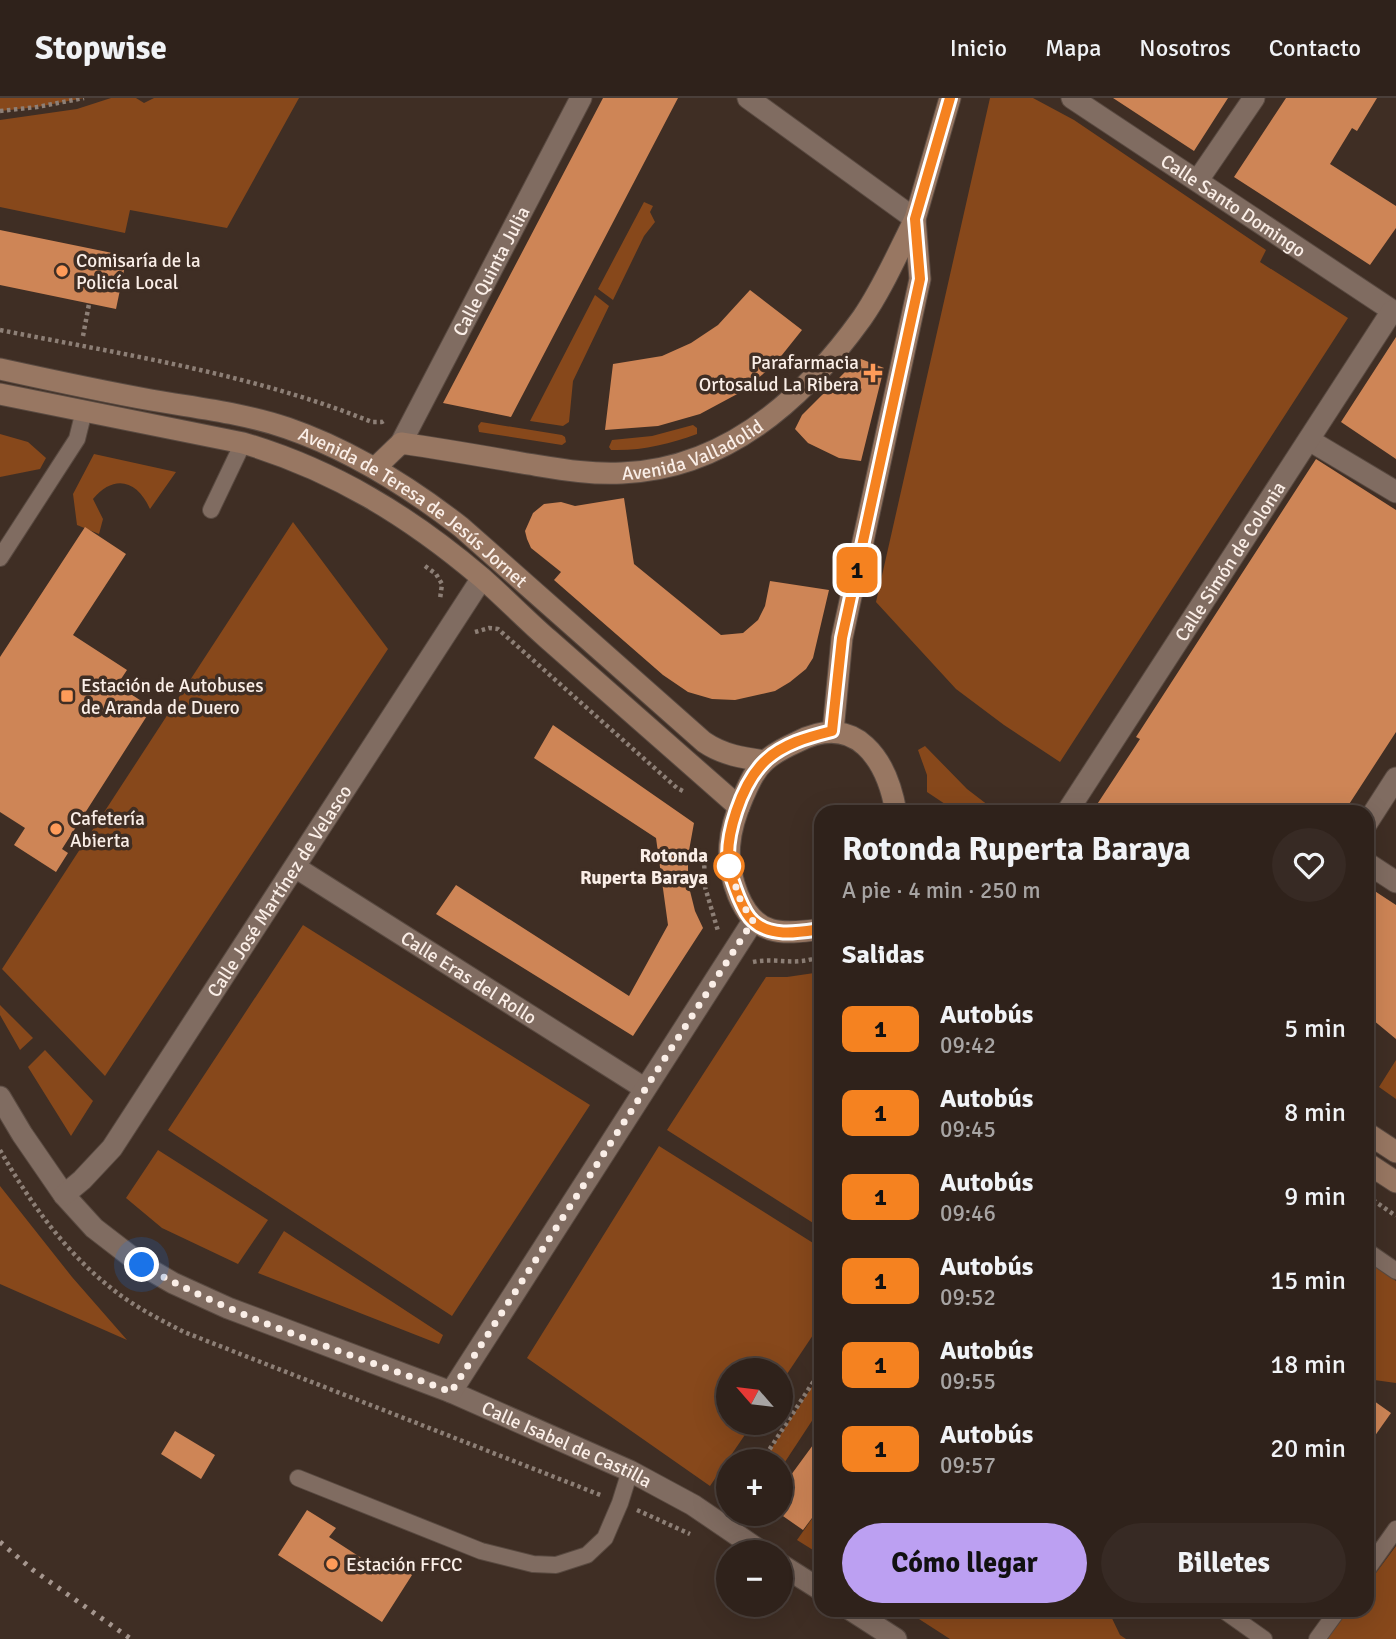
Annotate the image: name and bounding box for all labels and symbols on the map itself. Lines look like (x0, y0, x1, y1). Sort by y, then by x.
street label: Calle Santo Domingo (1156, 149, 1310, 263)
street label: Calle Quinta Julia (448, 202, 535, 341)
place label: Comisaría de la Policía Local (76, 249, 201, 295)
marker: Comisaría de la Policía Local (54, 263, 70, 279)
place label: Parafarmacia Ortosalud La Ribera (699, 351, 859, 397)
marker: Parafarmacia Ortosalud La Ribera (865, 365, 881, 381)
street label: Avenida Valladolid (621, 414, 768, 486)
street label: Avenida de Teresa de Jesús Jornet (295, 422, 532, 593)
street label: Calle Simón de Colonia (1170, 477, 1291, 646)
line badge: 1 (834, 547, 880, 593)
place label: Estación de Autobuses de Aranda de Duero (81, 674, 263, 720)
marker: Estación de Autobuses de Aranda de Duero (59, 688, 75, 704)
street label: Calle José Martínez de Velasco (202, 780, 358, 1002)
place label: Cafetería Abierta (70, 807, 145, 853)
marker: Cafetería Abierta (48, 821, 64, 837)
place label: Rotonda Ruperta Baraya (580, 844, 708, 890)
marker: Rotonda Ruperta Baraya (714, 851, 744, 881)
street label: Calle Eras del Rollo (396, 926, 541, 1030)
your location (124, 1247, 159, 1282)
north arrow (716, 1358, 793, 1435)
street label: Calle Isabel de Castilla (478, 1396, 656, 1494)
place label: Estación FFCC (346, 1553, 463, 1577)
marker: Estación FFCC (324, 1556, 340, 1572)

